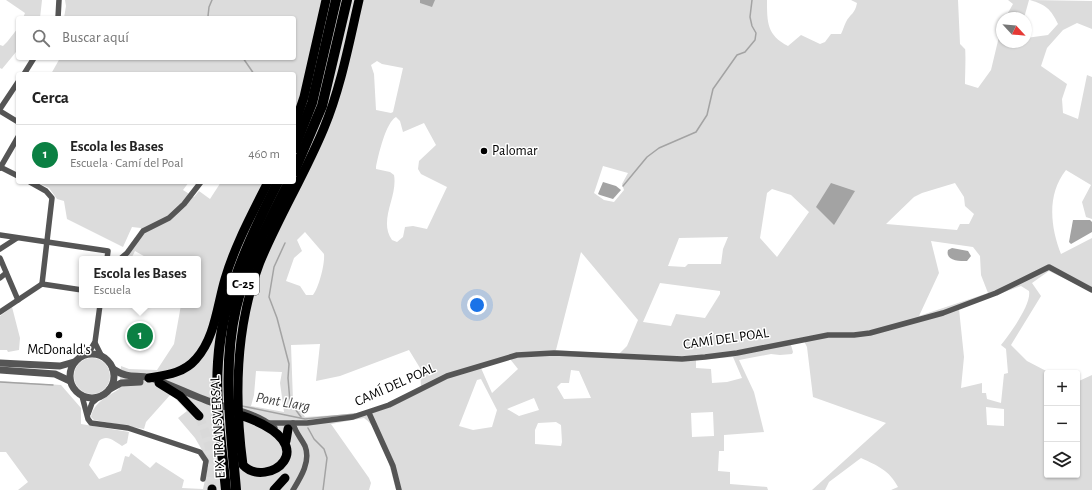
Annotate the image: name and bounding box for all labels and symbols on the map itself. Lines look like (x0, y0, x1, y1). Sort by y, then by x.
north arrow (996, 12, 1032, 48)
place label: Palomar (492, 144, 538, 158)
marker: Palomar (479, 146, 489, 156)
road number: C-25 (227, 273, 259, 295)
your location (467, 295, 487, 315)
pin: 1 (127, 321, 153, 351)
street label: CAMÍ DEL POAL (682, 323, 770, 352)
marker: McDonald's (54, 330, 64, 340)
place label: McDonald's (27, 343, 91, 357)
street label: CAMÍ DEL POAL (352, 358, 437, 409)
street label: EIX TRANSVERSAL (208, 375, 228, 479)
water label: Pont Llarg (255, 390, 311, 414)

